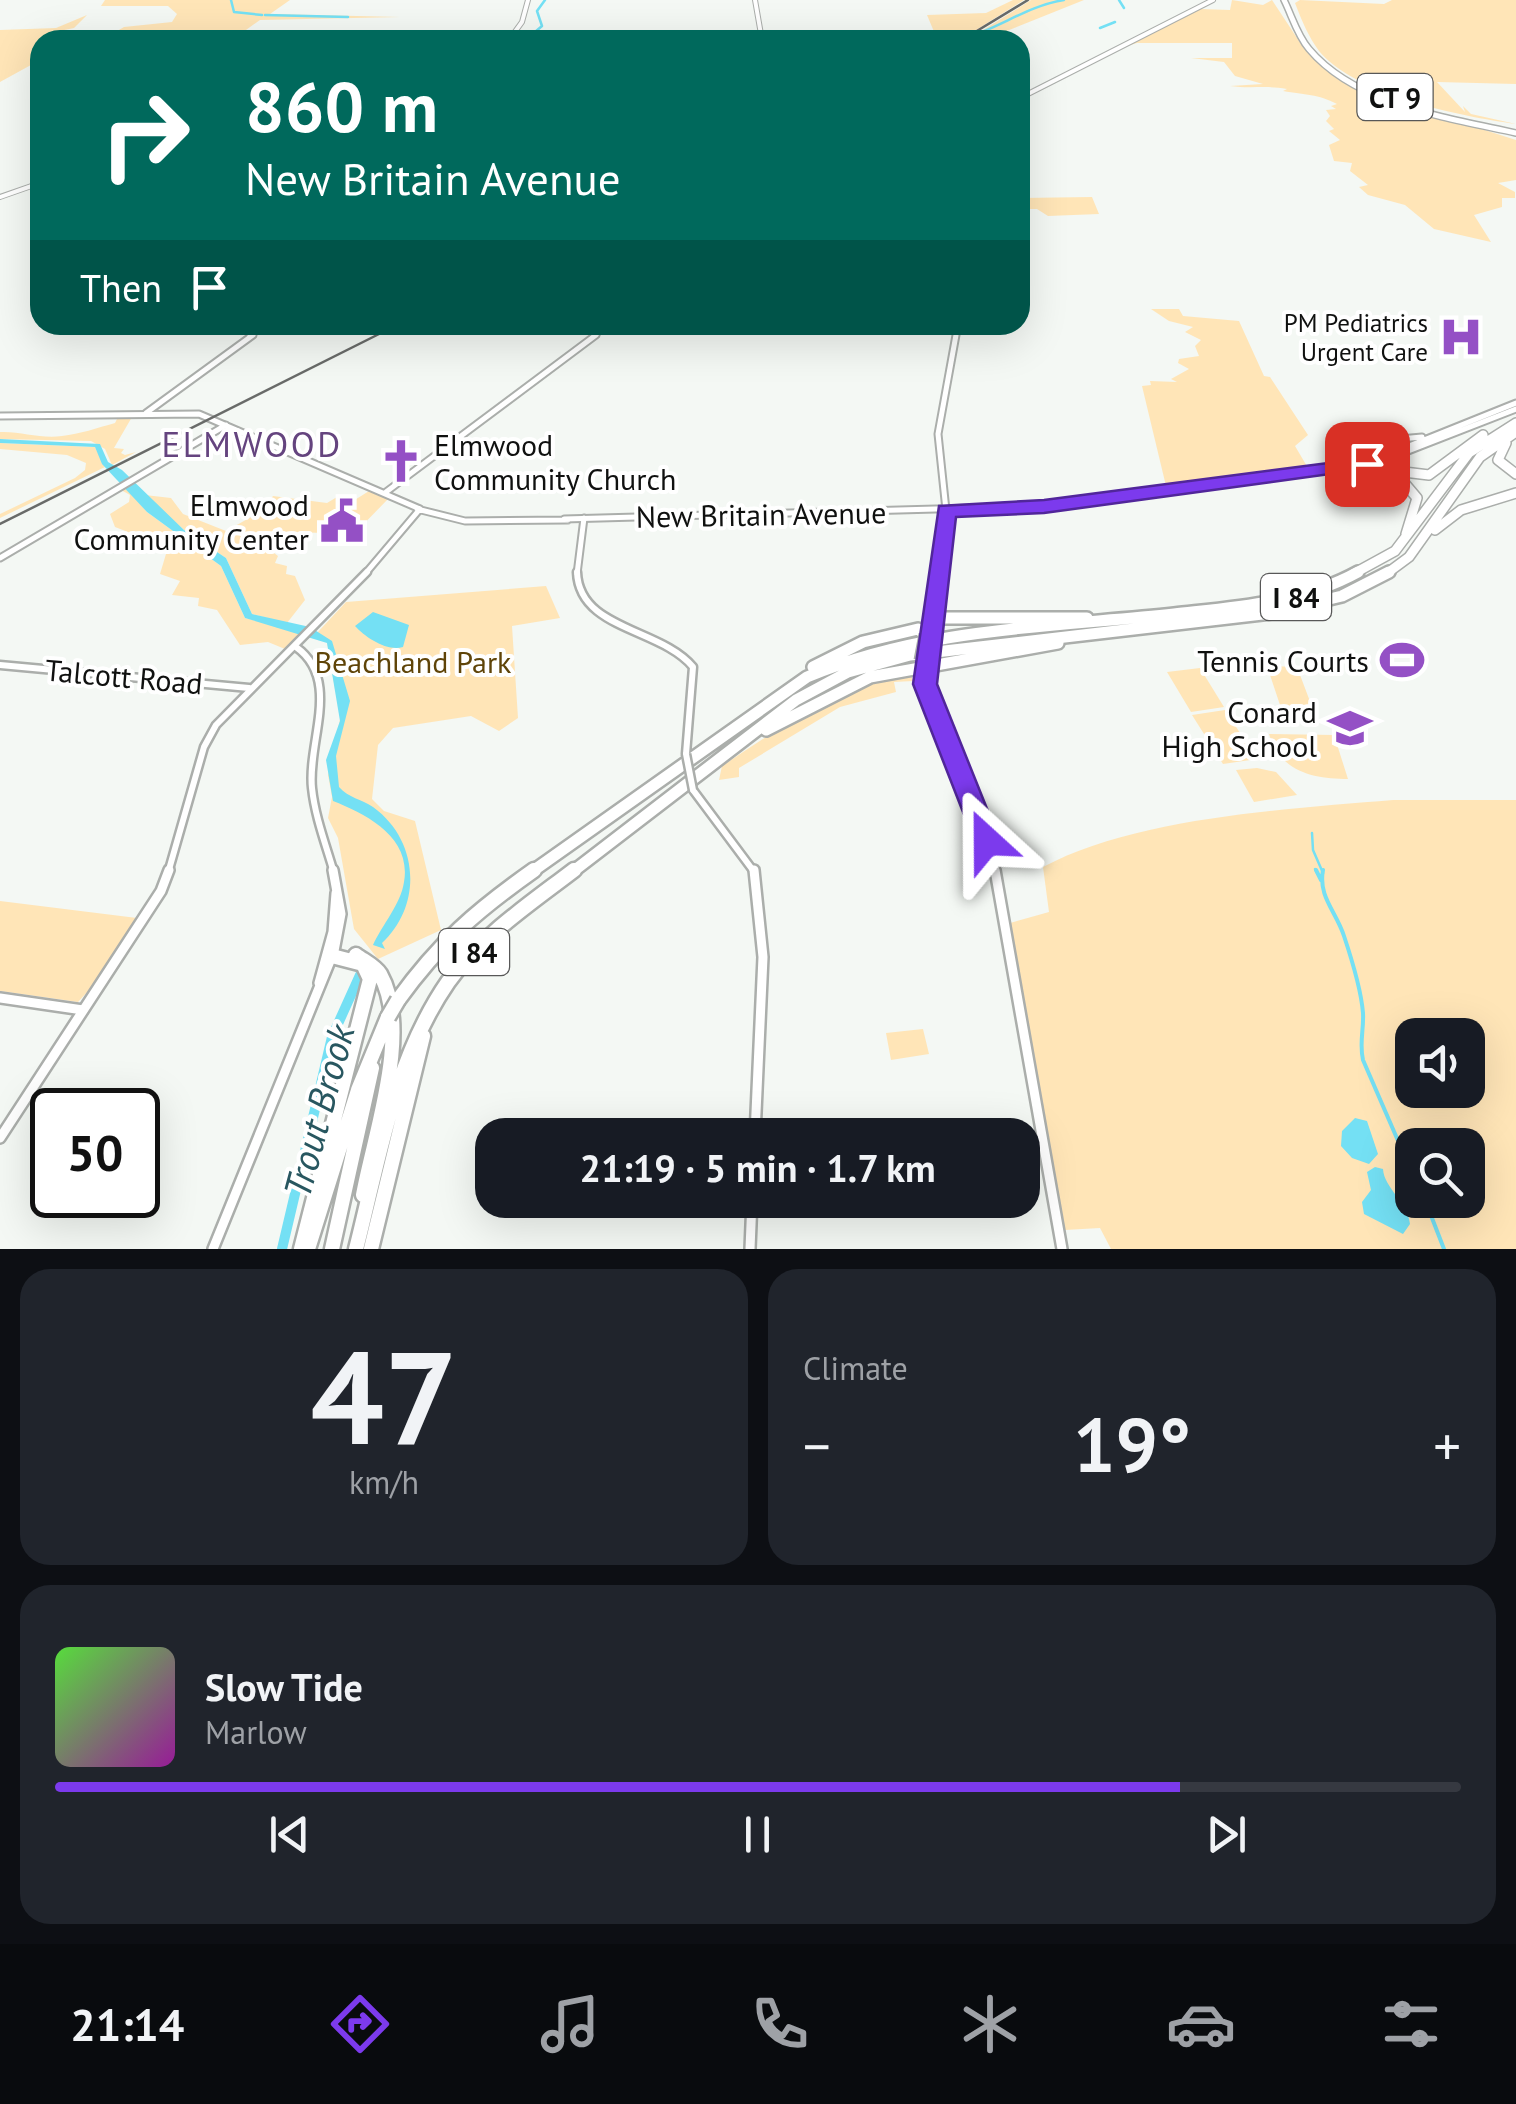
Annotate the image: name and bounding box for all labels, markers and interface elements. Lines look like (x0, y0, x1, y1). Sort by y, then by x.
text: 860 m (245, 61, 438, 151)
icon: right (80, 70, 210, 200)
road number: CT 9 (1358, 74, 1432, 120)
text: New Britain Avenue (245, 149, 621, 207)
icon: arrive (182, 260, 237, 315)
text: Then (80, 263, 162, 312)
place label: PM Pediatrics Urgent Care (1284, 307, 1428, 368)
hospital icon: PM Pediatrics Urgent Care (1437, 313, 1485, 361)
district label: ELMWOOD (161, 421, 343, 467)
pin (1325, 422, 1410, 507)
place label: Elmwood Community Church (434, 425, 676, 498)
church icon: Elmwood Community Church (377, 437, 425, 485)
icon: arrive (1340, 437, 1395, 492)
place label: Elmwood Community Center (73, 485, 309, 558)
street label: New Britain Avenue (635, 492, 887, 536)
public building icon: Elmwood Community Center (318, 497, 366, 545)
road number: I 84 (1261, 574, 1331, 620)
sports icon: Tennis Courts (1378, 636, 1426, 684)
place label: Tennis Courts (1197, 641, 1369, 680)
park label: Beachland Park (315, 642, 512, 681)
street label: Talcott Road (44, 650, 204, 702)
place label: Conard High School (1161, 692, 1317, 765)
school or university icon: Conard High School (1326, 704, 1374, 752)
position arrow (935, 789, 1039, 893)
road number: I 84 (439, 929, 509, 975)
water label: Trout Brook (271, 1017, 365, 1203)
map controls (1395, 1018, 1485, 1218)
button: sound (1395, 1018, 1485, 1108)
speed limit sign: 50 (30, 1088, 160, 1218)
button: search (1395, 1128, 1485, 1218)
text: 21:19 · 5 min · 1.7 km (579, 1143, 936, 1192)
text: 47 (310, 1312, 458, 1480)
text: Climate (803, 1347, 908, 1389)
text: 19° (1073, 1396, 1191, 1493)
text: − (803, 1410, 831, 1481)
text: + (1433, 1410, 1461, 1481)
text: km/h (349, 1461, 419, 1503)
text: Slow Tide (205, 1662, 363, 1711)
text: Marlow (205, 1711, 307, 1753)
icon: previous (262, 1807, 317, 1862)
icon: pause (730, 1807, 785, 1862)
icon: next (1199, 1807, 1254, 1862)
icon: directions (325, 1989, 395, 2059)
icon: music (535, 1989, 605, 2059)
icon: phone (745, 1989, 815, 2059)
icon: climate (955, 1989, 1025, 2059)
icon: car (1166, 1989, 1236, 2059)
icon: filters (1376, 1989, 1446, 2059)
text: 21:14 (70, 1995, 184, 2053)

